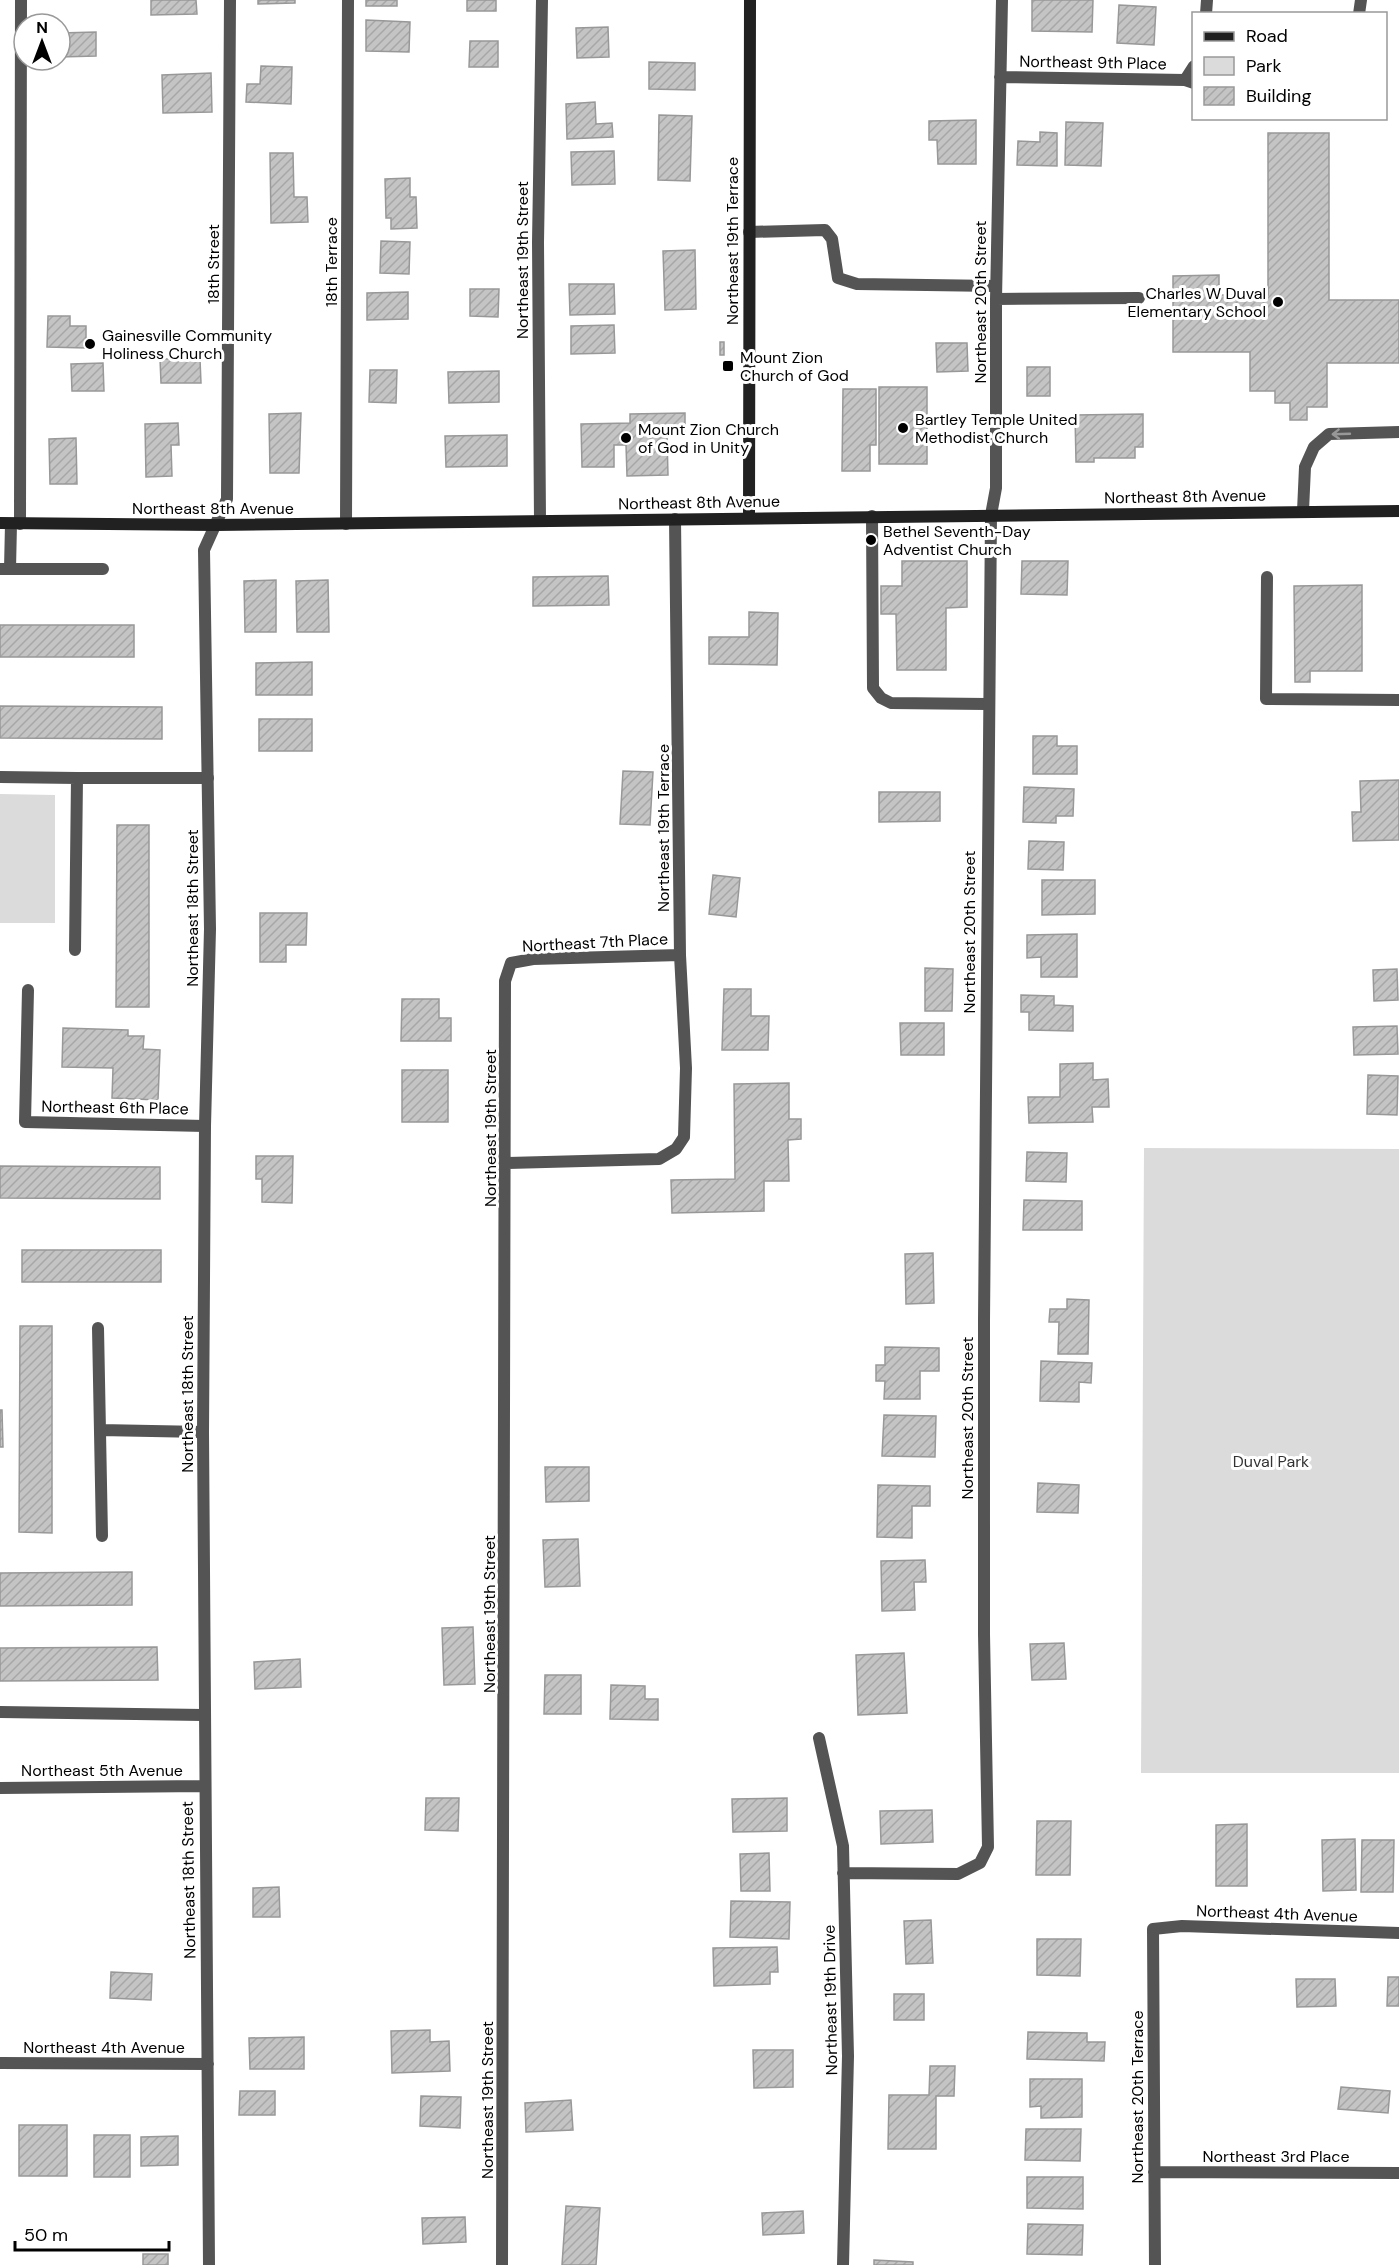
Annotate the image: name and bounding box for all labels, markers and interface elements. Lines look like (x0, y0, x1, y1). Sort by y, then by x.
north arrow (12, 12, 72, 72)
legend (1192, 12, 1387, 120)
text: N (36, 17, 48, 38)
text: Road (1246, 24, 1288, 48)
street label: Northeast 9th Place (1019, 51, 1167, 74)
text: Park (1246, 54, 1282, 78)
text: Building (1246, 84, 1311, 108)
street label: Northeast 19th Terrace (722, 157, 743, 325)
street label: Northeast 19th Street (512, 181, 533, 339)
street label: 18th Terrace (321, 217, 342, 307)
street label: Northeast 20th Street (970, 220, 991, 384)
street label: 18th Street (203, 224, 224, 304)
place label: Charles W Duval Elementary School (1128, 283, 1266, 322)
marker: Charles W Duval Elementary School (1271, 295, 1285, 309)
place label: Gainesville Community Holiness Church (102, 325, 272, 364)
marker: Gainesville Community Holiness Church (83, 337, 97, 351)
place label: Mount Zion Church of God (740, 347, 849, 386)
marker: Mount Zion Church of God (721, 359, 735, 373)
place label: Bartley Temple United Methodist Church (915, 409, 1078, 448)
place label: Mount Zion Church of God in Unity (638, 419, 779, 458)
marker: Bartley Temple United Methodist Church (896, 421, 910, 435)
one-way arrow (1331, 428, 1351, 440)
marker: Mount Zion Church of God in Unity (619, 431, 633, 445)
street label: Northeast 8th Avenue (1104, 485, 1266, 508)
street label: Northeast 8th Avenue (618, 491, 780, 514)
street label: Northeast 8th Avenue (132, 498, 294, 519)
place label: Bethel Seventh-Day Adventist Church (883, 521, 1031, 560)
marker: Bethel Seventh-Day Adventist Church (864, 533, 878, 547)
street label: Northeast 19th Terrace (653, 744, 674, 912)
street label: Northeast 18th Street (182, 829, 203, 987)
street label: Northeast 20th Street (959, 850, 980, 1014)
street label: Northeast 7th Place (522, 928, 668, 957)
street label: Northeast 19th Street (480, 1049, 501, 1207)
street label: Northeast 6th Place (41, 1096, 189, 1119)
street label: Northeast 18th Street (177, 1315, 198, 1473)
street label: Northeast 20th Street (957, 1336, 978, 1500)
park label: Duval Park (1233, 1451, 1309, 1472)
street label: Northeast 19th Street (479, 1535, 500, 1693)
street label: Northeast 5th Avenue (21, 1760, 183, 1781)
street label: Northeast 18th Street (177, 1801, 200, 1959)
street label: Northeast 4th Avenue (1196, 1900, 1358, 1927)
street label: Northeast 19th Drive (819, 1925, 842, 2075)
street label: Northeast 20th Terrace (1127, 2010, 1148, 2184)
street label: Northeast 19th Street (477, 2021, 498, 2179)
street label: Northeast 4th Avenue (23, 2037, 185, 2058)
street label: Northeast 3rd Place (1202, 2146, 1350, 2167)
scale bar (15, 2214, 170, 2252)
text: 50 m (24, 2223, 68, 2247)

